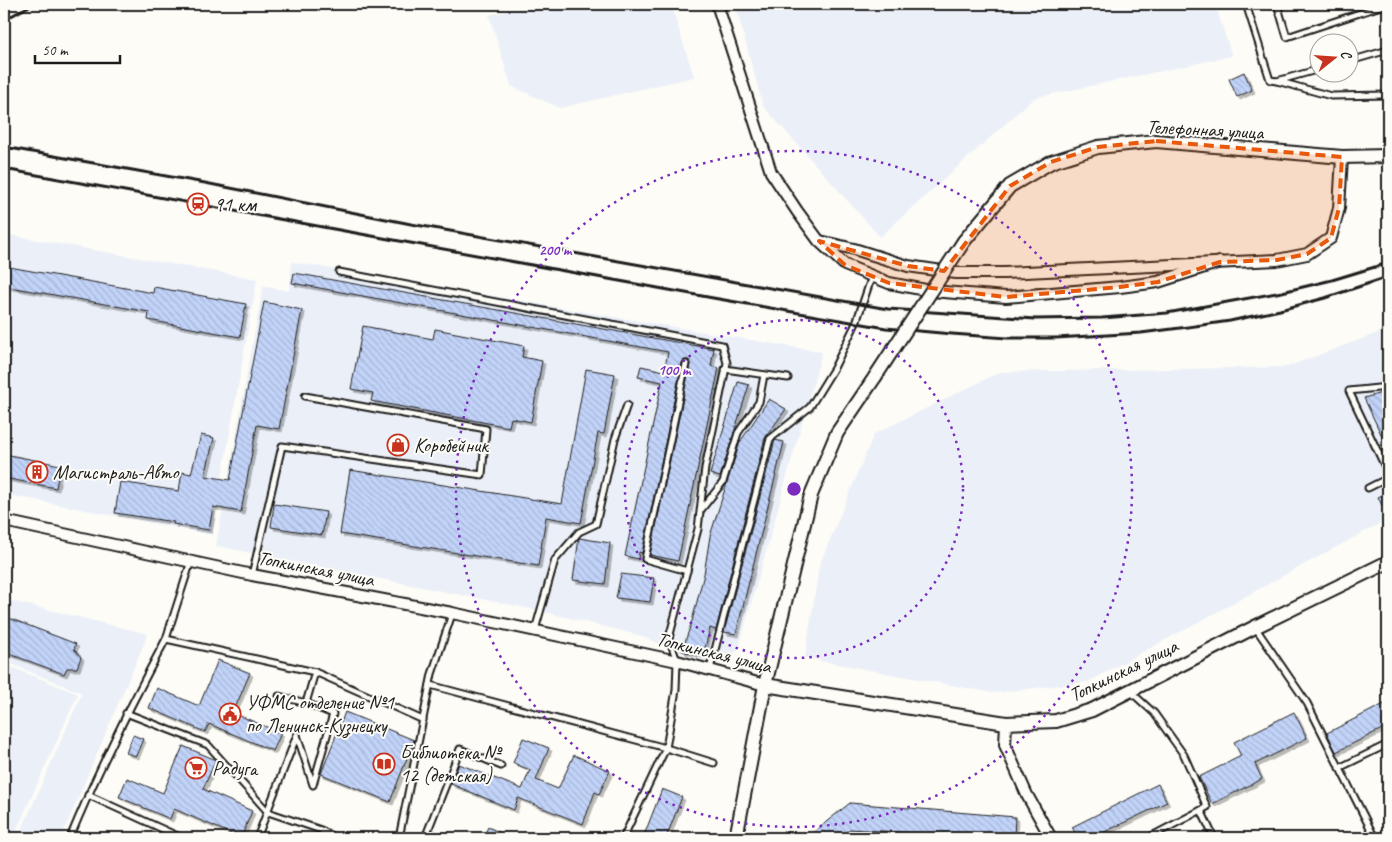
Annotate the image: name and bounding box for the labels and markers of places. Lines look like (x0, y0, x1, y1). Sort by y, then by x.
station icon: 91 км (186, 192, 210, 216)
place label: 91 км (214, 192, 257, 217)
shop icon: Коробейник (386, 433, 410, 457)
place label: Коробейник (414, 433, 490, 458)
building icon: Магистраль-Авто (25, 460, 49, 484)
place label: Магистраль-Авто (53, 460, 180, 485)
centre of rings (785, 480, 803, 498)
place label: УФМС отделение №1 по Ленинск-Кузнецку (246, 690, 395, 739)
public building icon: УФМС отделение №1 по Ленинск-Кузнецку (218, 702, 242, 726)
place label: Библиотека № 12 (детская) (400, 740, 504, 788)
library icon: Библиотека № 12 (детская) (372, 752, 396, 776)
supermarket icon: Радуга (184, 756, 208, 780)
place label: Радуга (212, 756, 259, 781)

